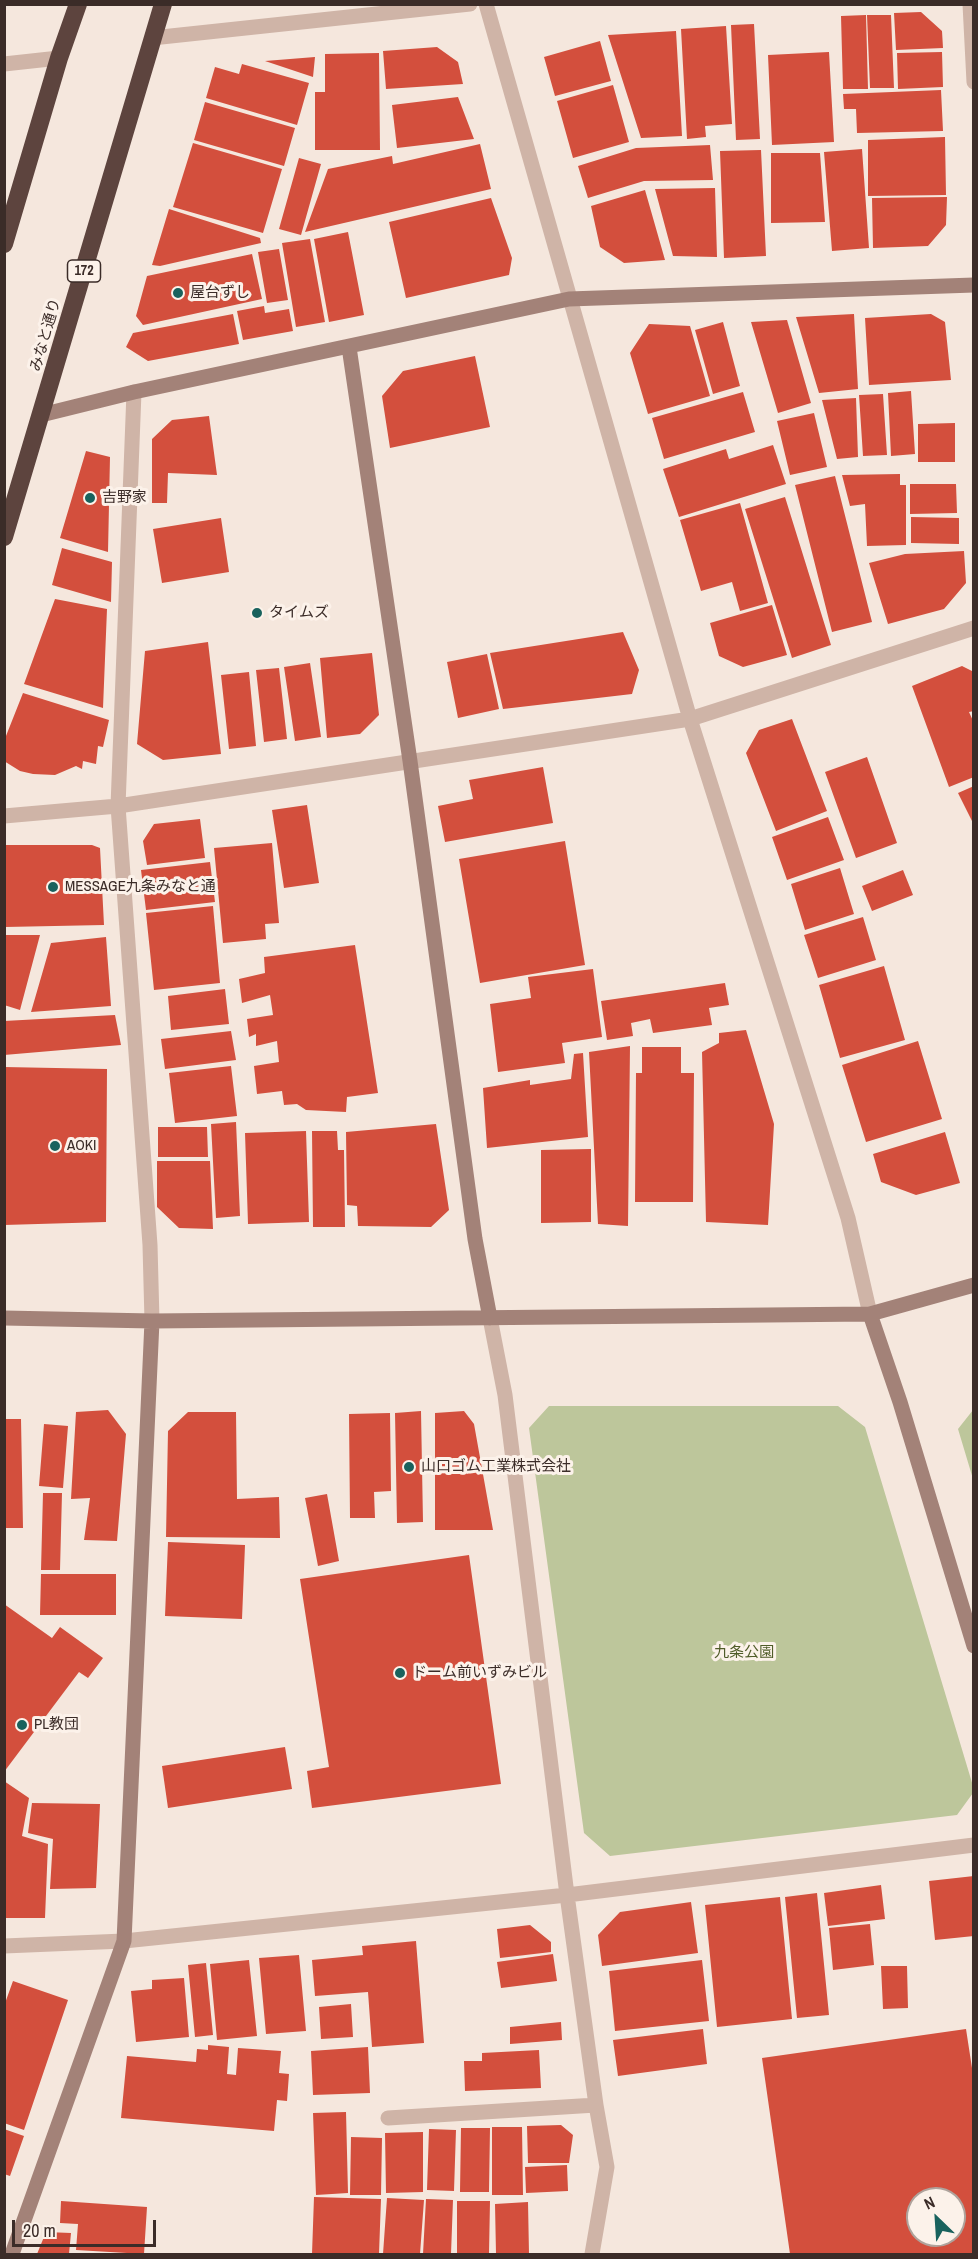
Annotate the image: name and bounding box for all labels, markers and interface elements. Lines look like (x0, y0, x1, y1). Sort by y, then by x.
road number: 172 (68, 260, 100, 282)
place label: 屋台ずし (190, 284, 250, 302)
marker: 屋台ずし (171, 286, 185, 300)
street label: みなと通り (27, 296, 65, 374)
place label: 吉野家 (102, 489, 147, 507)
marker: 吉野家 (83, 491, 97, 505)
place label: タイムズ (269, 604, 329, 622)
marker: タイムズ (250, 606, 264, 620)
place label: MESSAGE九条みなと通 (65, 878, 216, 896)
marker: MESSAGE九条みなと通 (46, 880, 60, 894)
place label: AOKI (67, 1137, 96, 1155)
marker: AOKI (48, 1139, 62, 1153)
place label: 山口ゴム工業株式会社 (421, 1458, 571, 1476)
marker: 山口ゴム工業株式会社 (402, 1460, 416, 1474)
park label: 九条公園 (714, 1644, 774, 1662)
place label: ドーム前いずみビル (412, 1664, 547, 1682)
marker: ドーム前いずみビル (393, 1666, 407, 1680)
place label: PL教団 (34, 1716, 79, 1734)
marker: PL教団 (15, 1718, 29, 1732)
north arrow (906, 2187, 966, 2247)
text: N (920, 2191, 938, 2214)
scale bar (15, 2208, 159, 2246)
text: 20 m (23, 2218, 56, 2243)

